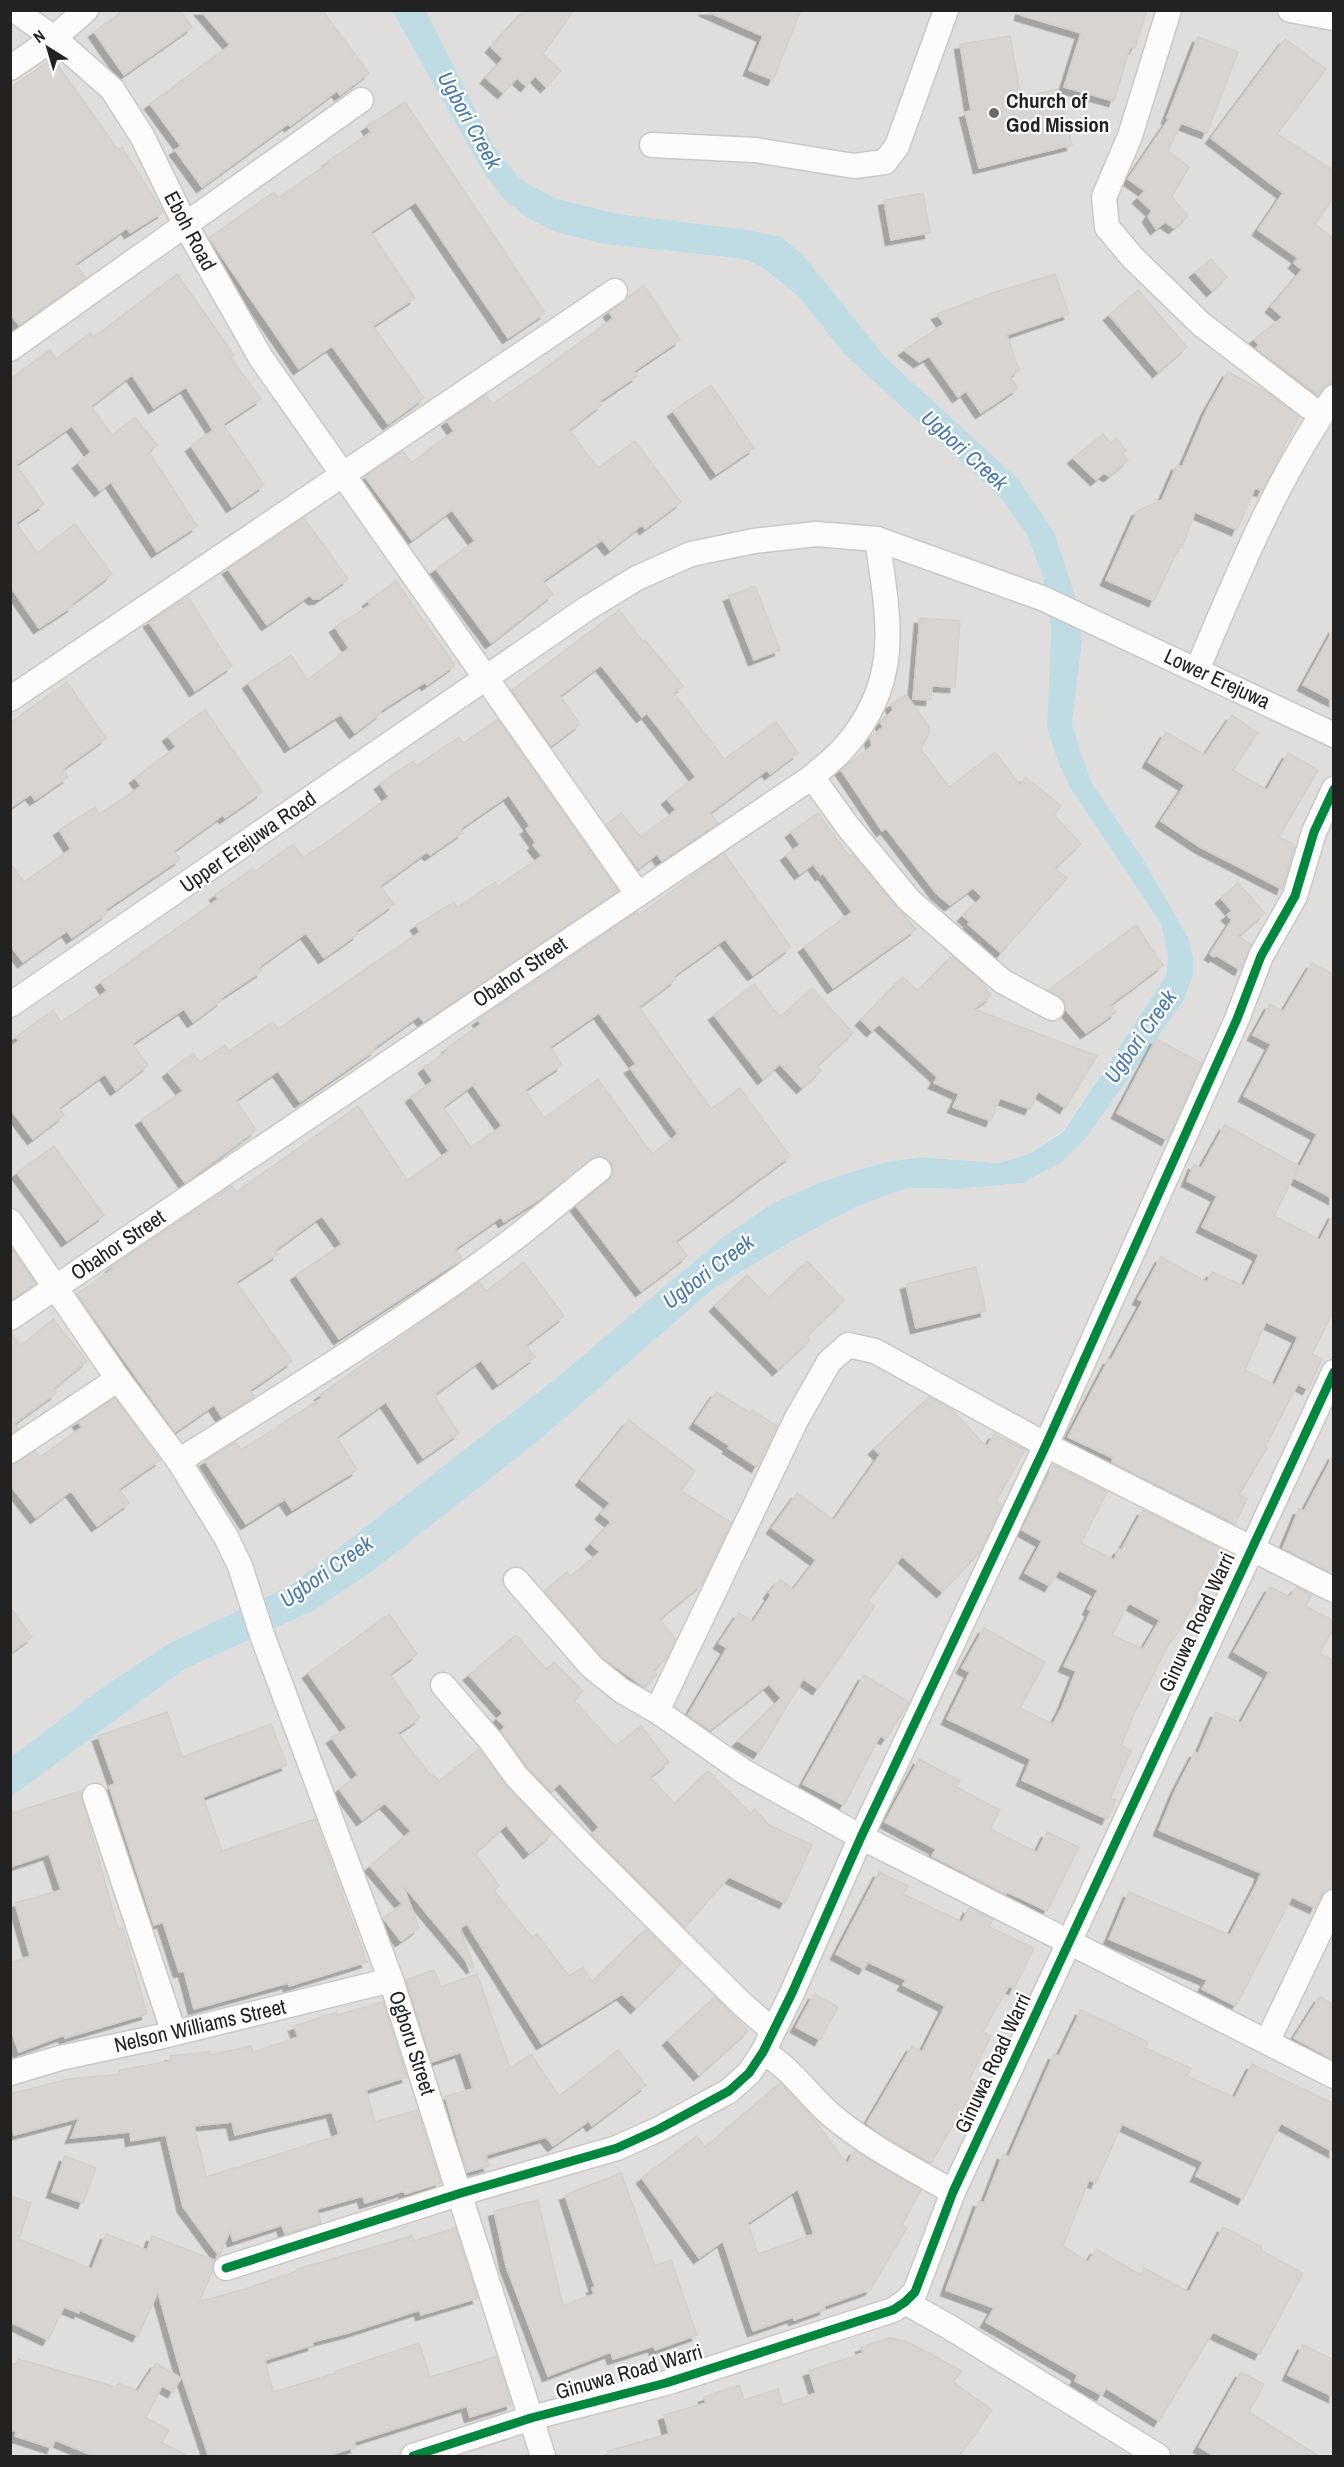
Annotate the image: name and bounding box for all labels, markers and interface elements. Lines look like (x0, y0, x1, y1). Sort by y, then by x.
north arrow (18, 18, 78, 78)
text: N (29, 24, 49, 48)
water label: Ugbori Creek (431, 66, 510, 175)
place label: Church of God Mission (1006, 86, 1109, 139)
marker: Church of God Mission (987, 106, 1001, 120)
street label: Eboh Road (157, 186, 223, 276)
water label: Ugbori Creek (915, 403, 1016, 498)
street label: Lower Erejuwa (1159, 641, 1275, 716)
street label: Upper Erejuwa Road (174, 784, 321, 899)
street label: Obahor Street (467, 929, 573, 1014)
water label: Ugbori Creek (1097, 983, 1184, 1089)
street label: Obahor Street (65, 1202, 171, 1287)
water label: Ugbori Creek (656, 1226, 761, 1315)
water label: Ugbori Creek (273, 1527, 379, 1614)
street label: Ginuwa Road Warri (1151, 1547, 1242, 1697)
street label: Ogboru Street (382, 1987, 443, 2099)
street label: Ginuwa Road Warri (947, 1988, 1038, 2138)
street label: Nelson Williams Street (111, 1992, 289, 2059)
street label: Ginuwa Road Warri (552, 2337, 706, 2406)

